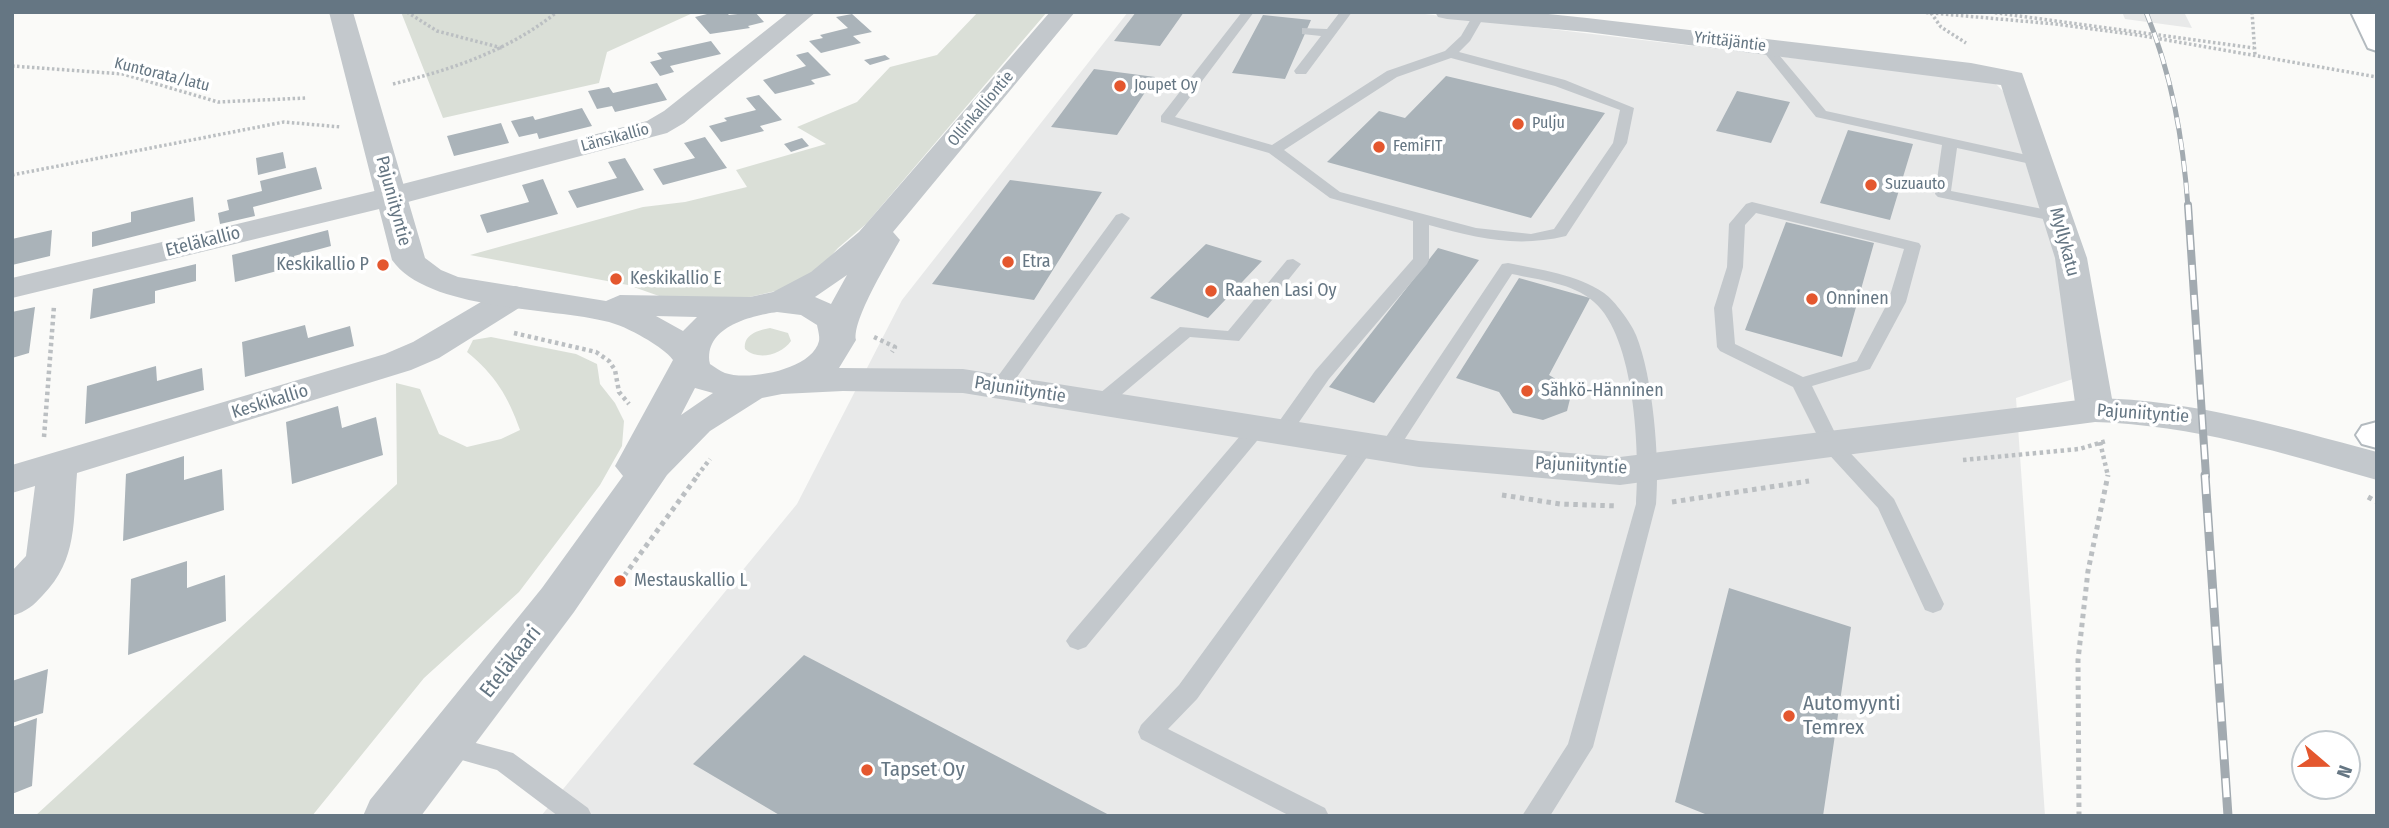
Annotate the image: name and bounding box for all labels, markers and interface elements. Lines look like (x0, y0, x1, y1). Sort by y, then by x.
street label: Yrittäjäntie (1693, 28, 1767, 56)
street label: Kuntorata/latu (112, 54, 212, 96)
street label: Ollinkalliontie (944, 67, 1018, 151)
place label: Joupet Oy (1134, 76, 1198, 96)
marker: Joupet Oy (1112, 78, 1128, 94)
place label: Pulju (1532, 114, 1565, 134)
marker: Pulju (1510, 116, 1526, 132)
street label: Länsikallio (579, 120, 651, 156)
place label: FemiFIT (1393, 137, 1442, 157)
marker: FemiFIT (1371, 139, 1387, 155)
street label: Pajuniityntie (371, 154, 415, 248)
place label: Suzuauto (1885, 175, 1945, 195)
marker: Suzuauto (1863, 177, 1879, 193)
street label: Myllykatu (2044, 205, 2084, 279)
street label: Eteläkallio (163, 222, 243, 262)
place label: Etra (1022, 251, 1051, 273)
place label: Keskikallio P (276, 254, 369, 276)
marker: Etra (1000, 254, 1016, 270)
marker: Keskikallio P (375, 257, 391, 273)
place label: Keskikallio E (630, 268, 722, 290)
marker: Keskikallio E (608, 271, 624, 287)
place label: Raahen Lasi Oy (1225, 280, 1337, 302)
marker: Raahen Lasi Oy (1203, 283, 1219, 299)
place label: Onninen (1826, 288, 1889, 310)
marker: Onninen (1804, 291, 1820, 307)
street label: Pajuniityntie (973, 372, 1067, 408)
street label: Keskikallio (229, 380, 311, 424)
place label: Sähkö-Hänninen (1541, 380, 1664, 402)
marker: Sähkö-Hänninen (1519, 383, 1535, 399)
street label: Pajuniityntie (2096, 400, 2190, 428)
street label: Pajuniityntie (1534, 453, 1628, 479)
place label: Mestauskallio L (634, 570, 748, 592)
marker: Mestauskallio L (612, 573, 628, 589)
street label: Eteläkaari (475, 621, 547, 703)
place label: Automyynti Temrex (1803, 691, 1901, 741)
marker: Automyynti Temrex (1781, 708, 1797, 724)
north arrow (2291, 730, 2361, 800)
place label: Tapset Oy (881, 757, 965, 783)
marker: Tapset Oy (859, 762, 875, 778)
text: N (2332, 762, 2357, 781)

